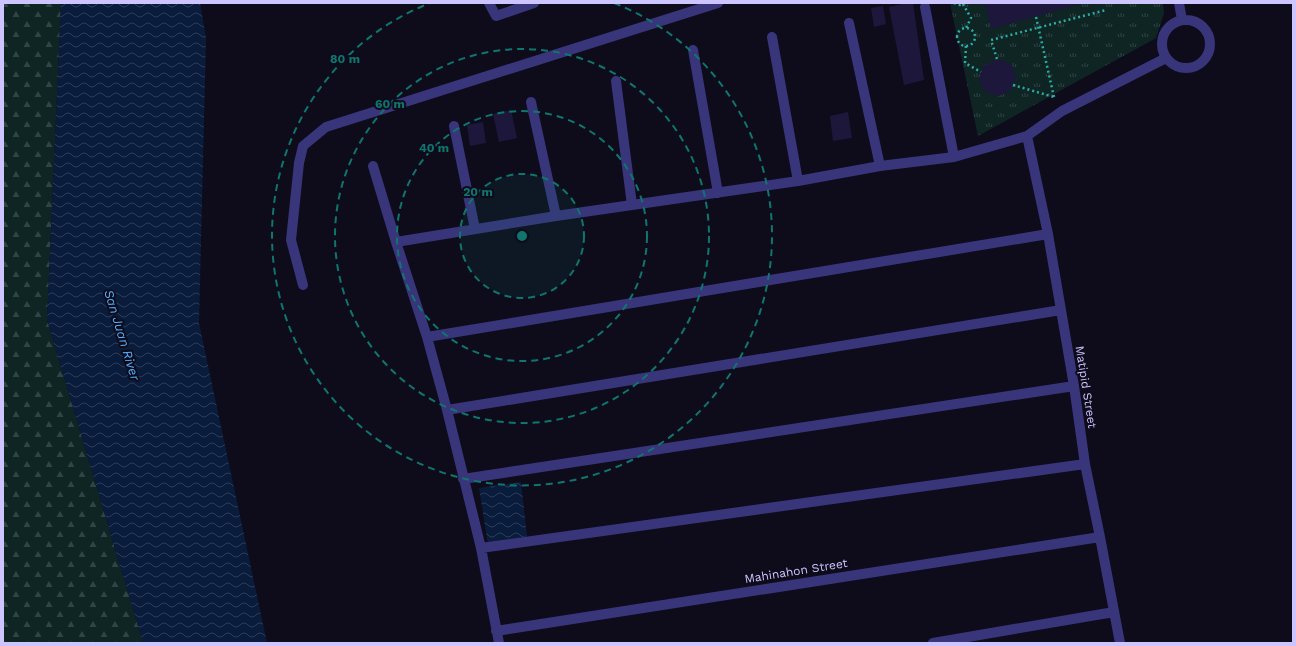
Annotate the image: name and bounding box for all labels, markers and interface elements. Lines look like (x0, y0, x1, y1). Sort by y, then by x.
text: 80 m (330, 52, 360, 66)
text: 60 m (375, 97, 405, 111)
text: 40 m (419, 141, 449, 155)
text: 20 m (463, 185, 493, 199)
centre of rings (515, 229, 529, 243)
water label: San Juan River (101, 288, 143, 383)
street label: Matipid Street (1073, 345, 1099, 429)
street label: Mahinahon Street (744, 556, 848, 586)

